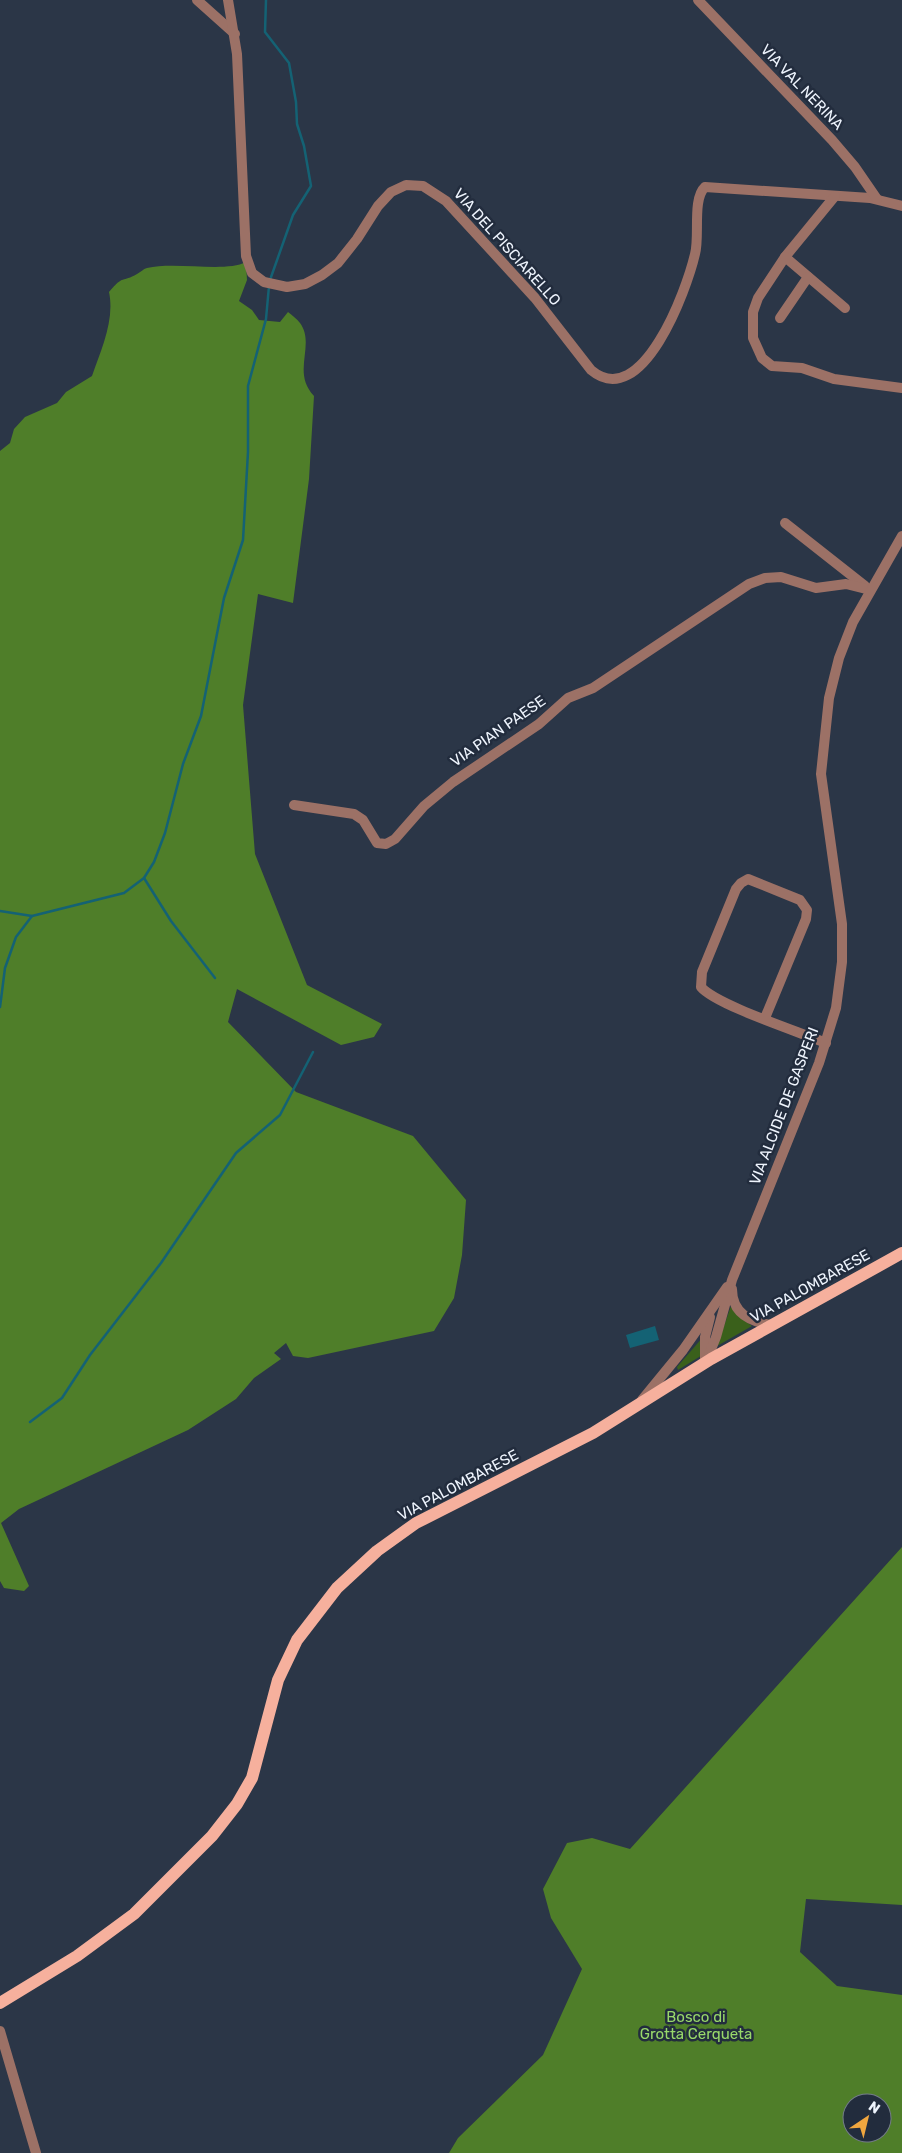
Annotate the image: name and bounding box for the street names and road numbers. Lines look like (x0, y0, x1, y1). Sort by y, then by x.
street label: VIA VAL NERINA (757, 41, 847, 133)
street label: VIA DEL PISCIARELLO (450, 185, 564, 309)
street label: VIA PIAN PAESE (447, 692, 549, 770)
street label: VIA ALCIDE DE GASPERI (746, 1025, 822, 1187)
street label: VIA PALOMBARESE (747, 1246, 873, 1326)
street label: VIA PALOMBARESE (395, 1446, 521, 1524)

